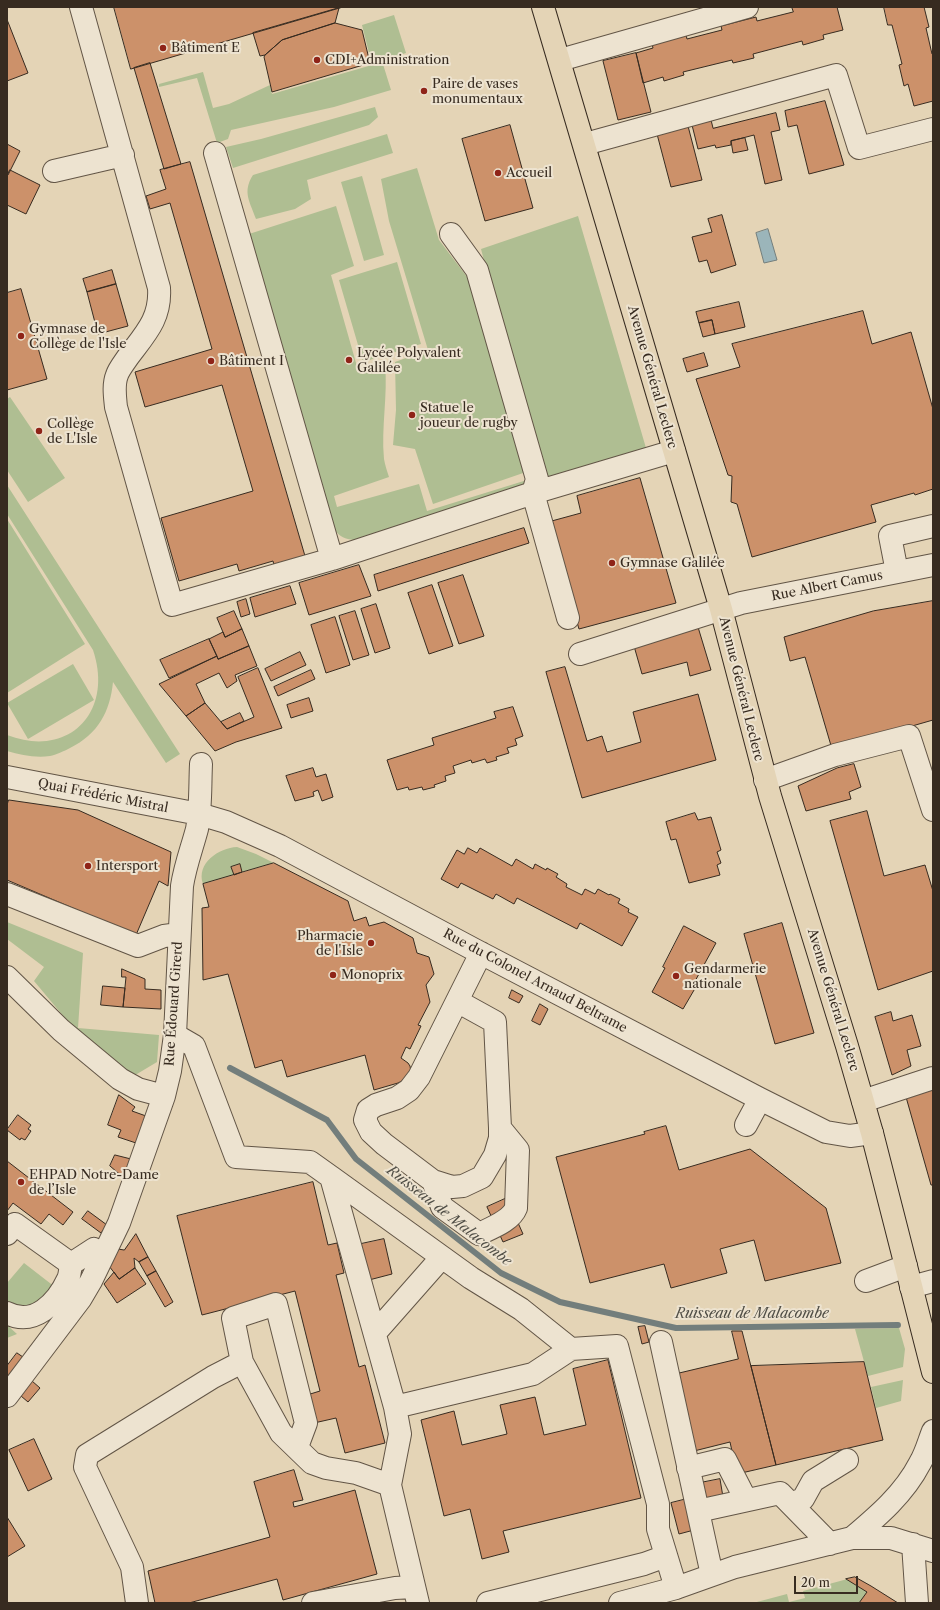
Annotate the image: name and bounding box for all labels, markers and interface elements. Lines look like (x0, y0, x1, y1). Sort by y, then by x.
place label: Bâtiment E (171, 40, 240, 56)
marker: Bâtiment E (158, 43, 168, 53)
place label: CDI+Administration (325, 52, 449, 68)
marker: CDI+Administration (312, 55, 322, 65)
place label: Paire de vases monumentaux (432, 76, 523, 107)
marker: Paire de vases monumentaux (419, 86, 429, 96)
place label: Accueil (506, 165, 552, 181)
marker: Accueil (493, 168, 503, 178)
street label: Avenue Général Leclerc (624, 304, 680, 450)
place label: Gymnase de Collège de l'Isle (29, 321, 126, 352)
marker: Gymnase de Collège de l'Isle (16, 331, 26, 341)
place label: Lycée Polyvalent Galilée (357, 345, 461, 376)
place label: Bâtiment I (219, 353, 284, 369)
marker: Lycée Polyvalent Galilée (344, 355, 354, 365)
marker: Bâtiment I (206, 356, 216, 366)
place label: Statue le joueur de rugby (420, 400, 518, 431)
marker: Statue le joueur de rugby (407, 410, 417, 420)
place label: Collège de L'Isle (47, 416, 98, 447)
marker: Collège de L'Isle (34, 426, 44, 436)
place label: Gymnase Galilée (620, 555, 725, 571)
marker: Gymnase Galilée (607, 558, 617, 568)
street label: Rue Albert Camus (770, 568, 884, 604)
street label: Avenue Général Leclerc (715, 615, 767, 763)
street label: Quai Frédéric Mistral (37, 776, 169, 816)
place label: Intersport (96, 858, 158, 874)
marker: Intersport (83, 861, 93, 871)
street label: Rue du Colonel Arnaud Beltrame (440, 926, 630, 1036)
street label: Avenue Général Leclerc (804, 927, 862, 1073)
place label: Pharmacie de l'Isle (297, 928, 363, 959)
marker: Pharmacie de l'Isle (366, 938, 376, 948)
street label: Rue Édouard Girerd (162, 941, 186, 1067)
place label: Gendarmerie nationale (684, 961, 766, 992)
place label: Monoprix (341, 967, 403, 983)
marker: Monoprix (328, 970, 338, 980)
marker: Gendarmerie nationale (671, 971, 681, 981)
water label: Ruisseau de Malacombe (383, 1162, 515, 1270)
place label: EHPAD Notre-Dame de l’Isle (29, 1167, 159, 1198)
marker: EHPAD Notre-Dame de l’Isle (16, 1177, 26, 1187)
water label: Ruisseau de Malacombe (675, 1306, 829, 1322)
scale bar (796, 1568, 860, 1594)
text: 20 m (801, 1575, 830, 1590)

